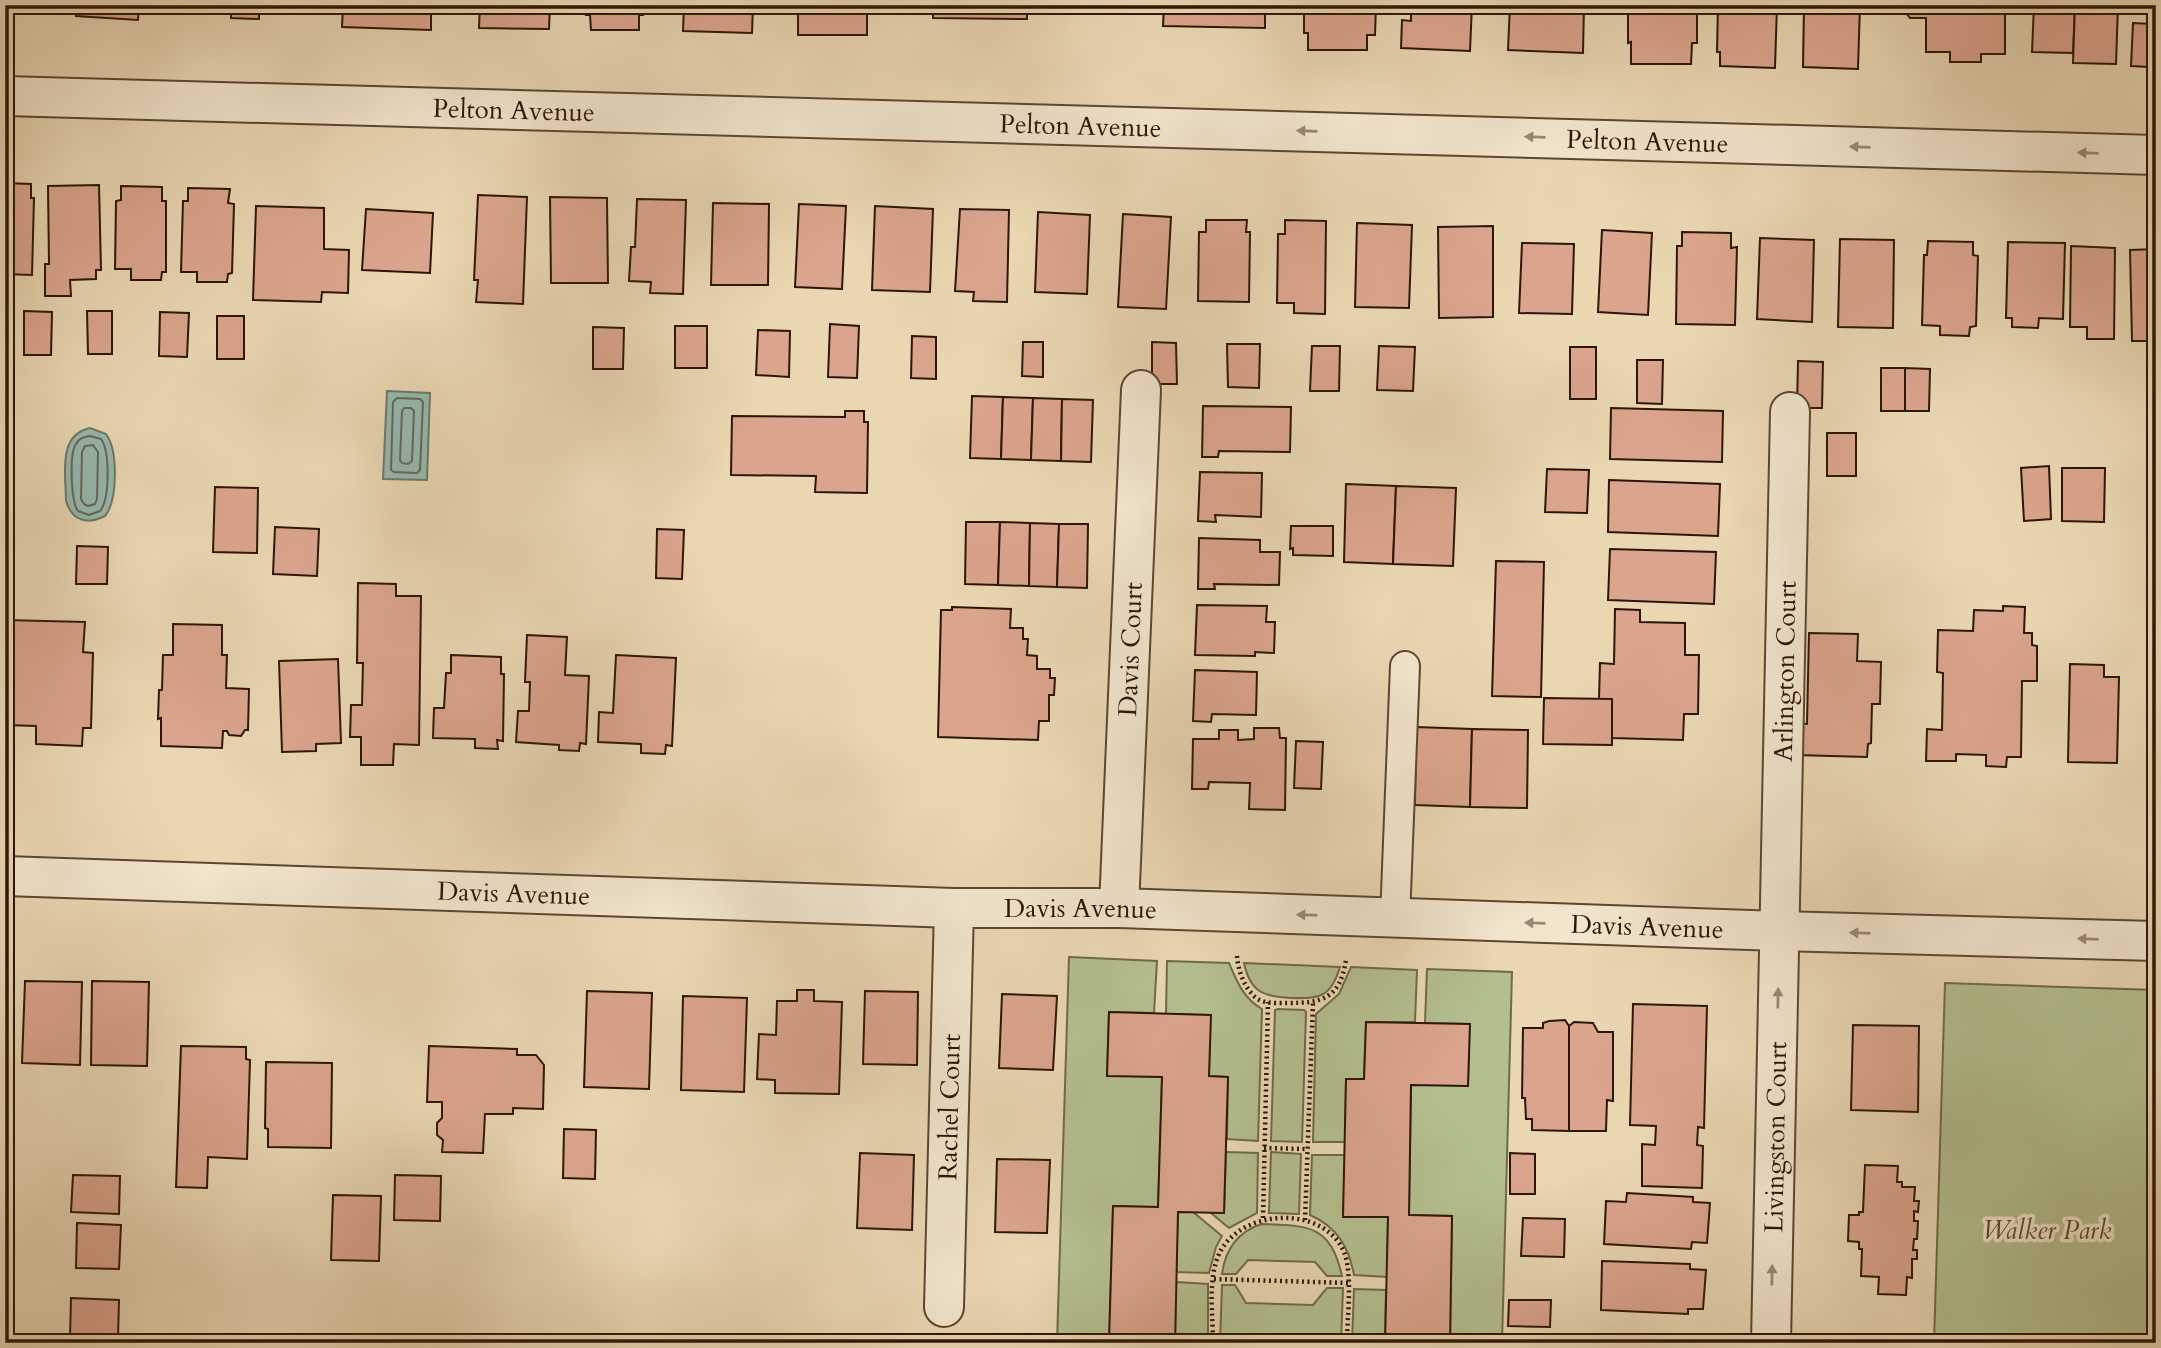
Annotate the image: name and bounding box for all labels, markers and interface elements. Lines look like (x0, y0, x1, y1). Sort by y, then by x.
street label: Pelton Avenue (432, 91, 595, 130)
street label: Pelton Avenue (999, 106, 1162, 146)
street label: Pelton Avenue (1566, 122, 1729, 161)
one-way arrow (1296, 126, 1318, 137)
one-way arrow (1524, 132, 1546, 143)
one-way arrow (1849, 141, 1871, 152)
one-way arrow (2076, 147, 2098, 159)
street label: Arlington Court (1766, 580, 1805, 762)
street label: Davis Court (1110, 581, 1151, 717)
street label: Davis Avenue (437, 874, 591, 914)
street label: Davis Avenue (1004, 891, 1157, 927)
street label: Davis Avenue (1570, 907, 1724, 947)
one-way arrow (1296, 909, 1318, 920)
one-way arrow (1524, 917, 1546, 928)
one-way arrow (1849, 928, 1871, 939)
one-way arrow (2076, 934, 2098, 945)
one-way arrow (1772, 987, 1783, 1009)
street label: Rachel Court (930, 1033, 969, 1181)
street label: Livingston Court (1756, 1041, 1795, 1233)
park label: Walker Park (1983, 1213, 2112, 1248)
one-way arrow (1767, 1263, 1778, 1285)

